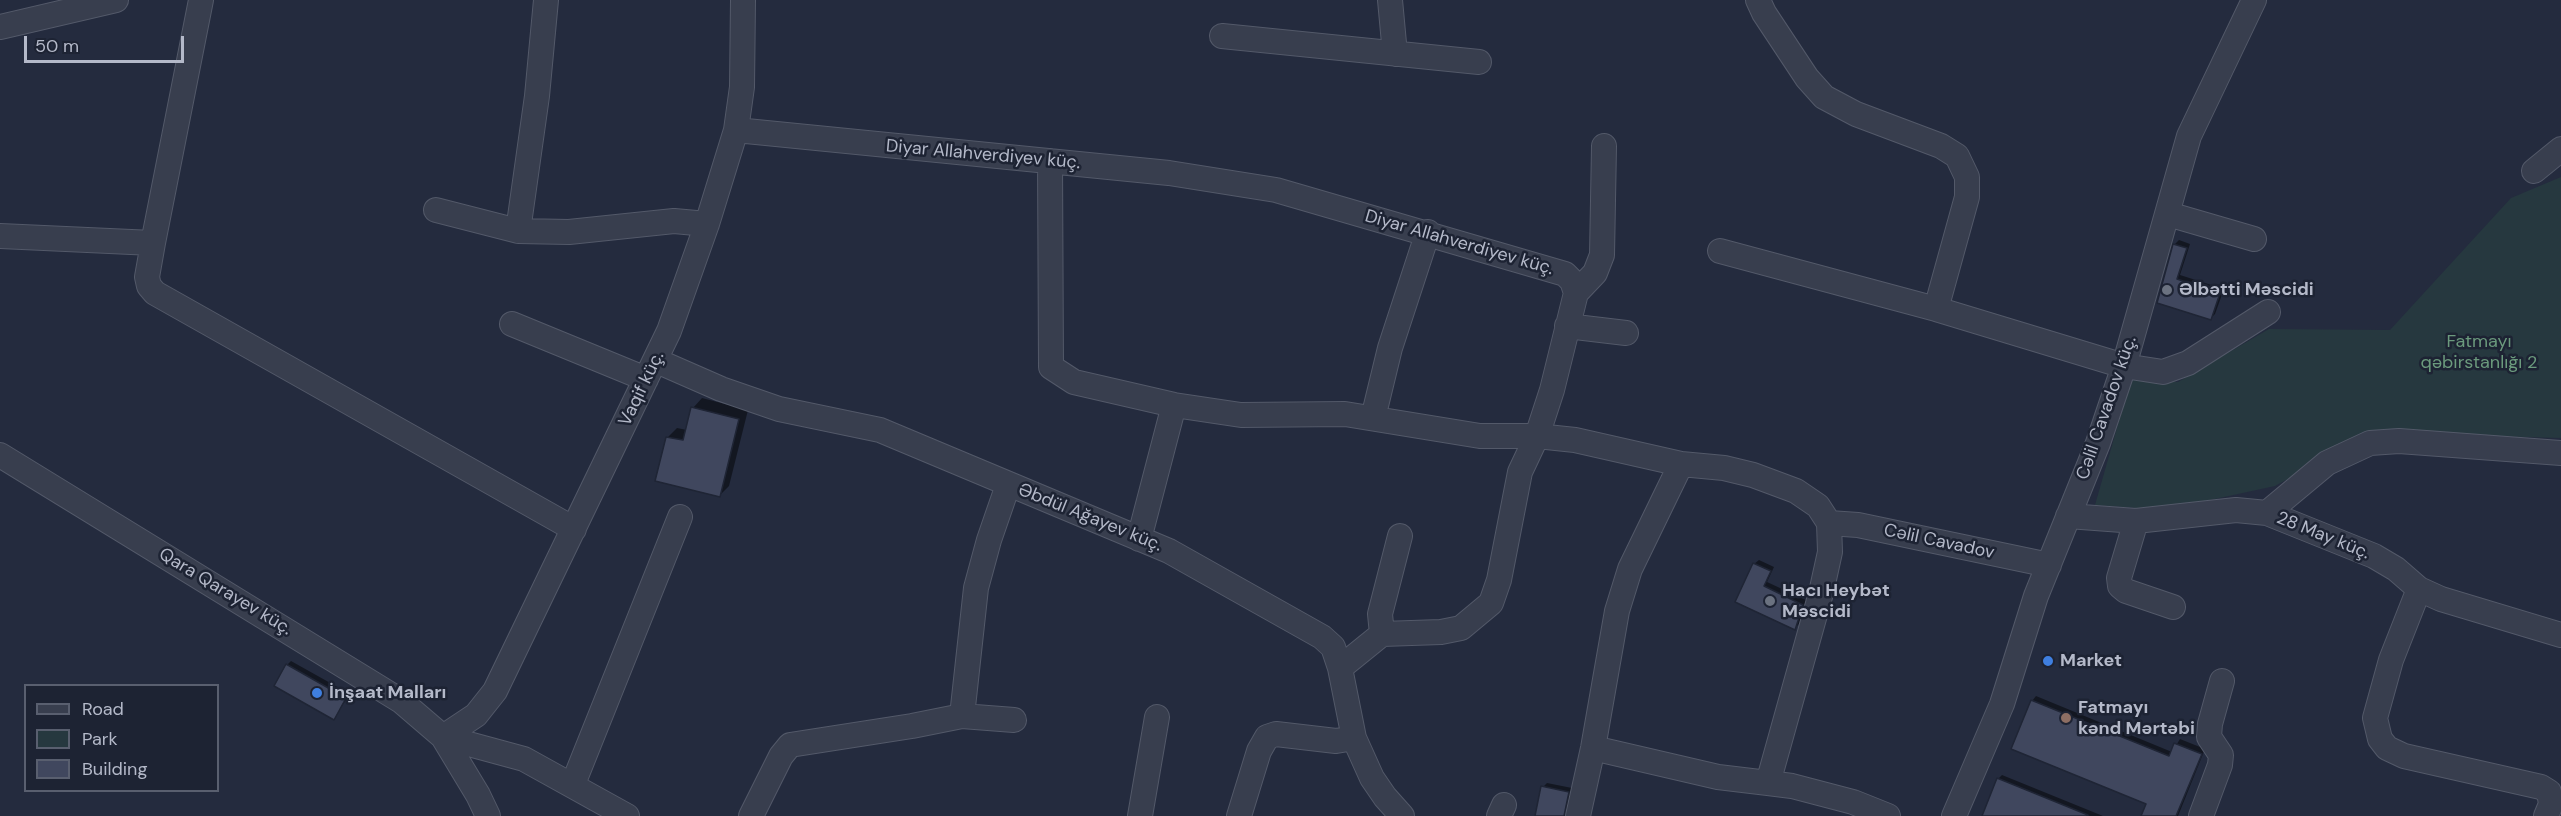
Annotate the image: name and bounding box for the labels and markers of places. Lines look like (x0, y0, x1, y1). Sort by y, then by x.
place label: Əlbətti Məscidi (2179, 279, 2314, 301)
marker: Əlbətti Məscidi (2160, 283, 2174, 297)
place label: Hacı Heybət Məscidi (1782, 580, 1890, 622)
marker: Hacı Heybət Məscidi (1763, 594, 1777, 608)
place label: Market (2060, 650, 2122, 672)
marker: Market (2041, 654, 2055, 668)
place label: İnşaat Malları (329, 682, 446, 704)
marker: İnşaat Malları (310, 686, 324, 700)
place label: Fatmayı kənd Mərtəbi (2078, 697, 2195, 740)
marker: Fatmayı kənd Mərtəbi (2059, 711, 2073, 725)

